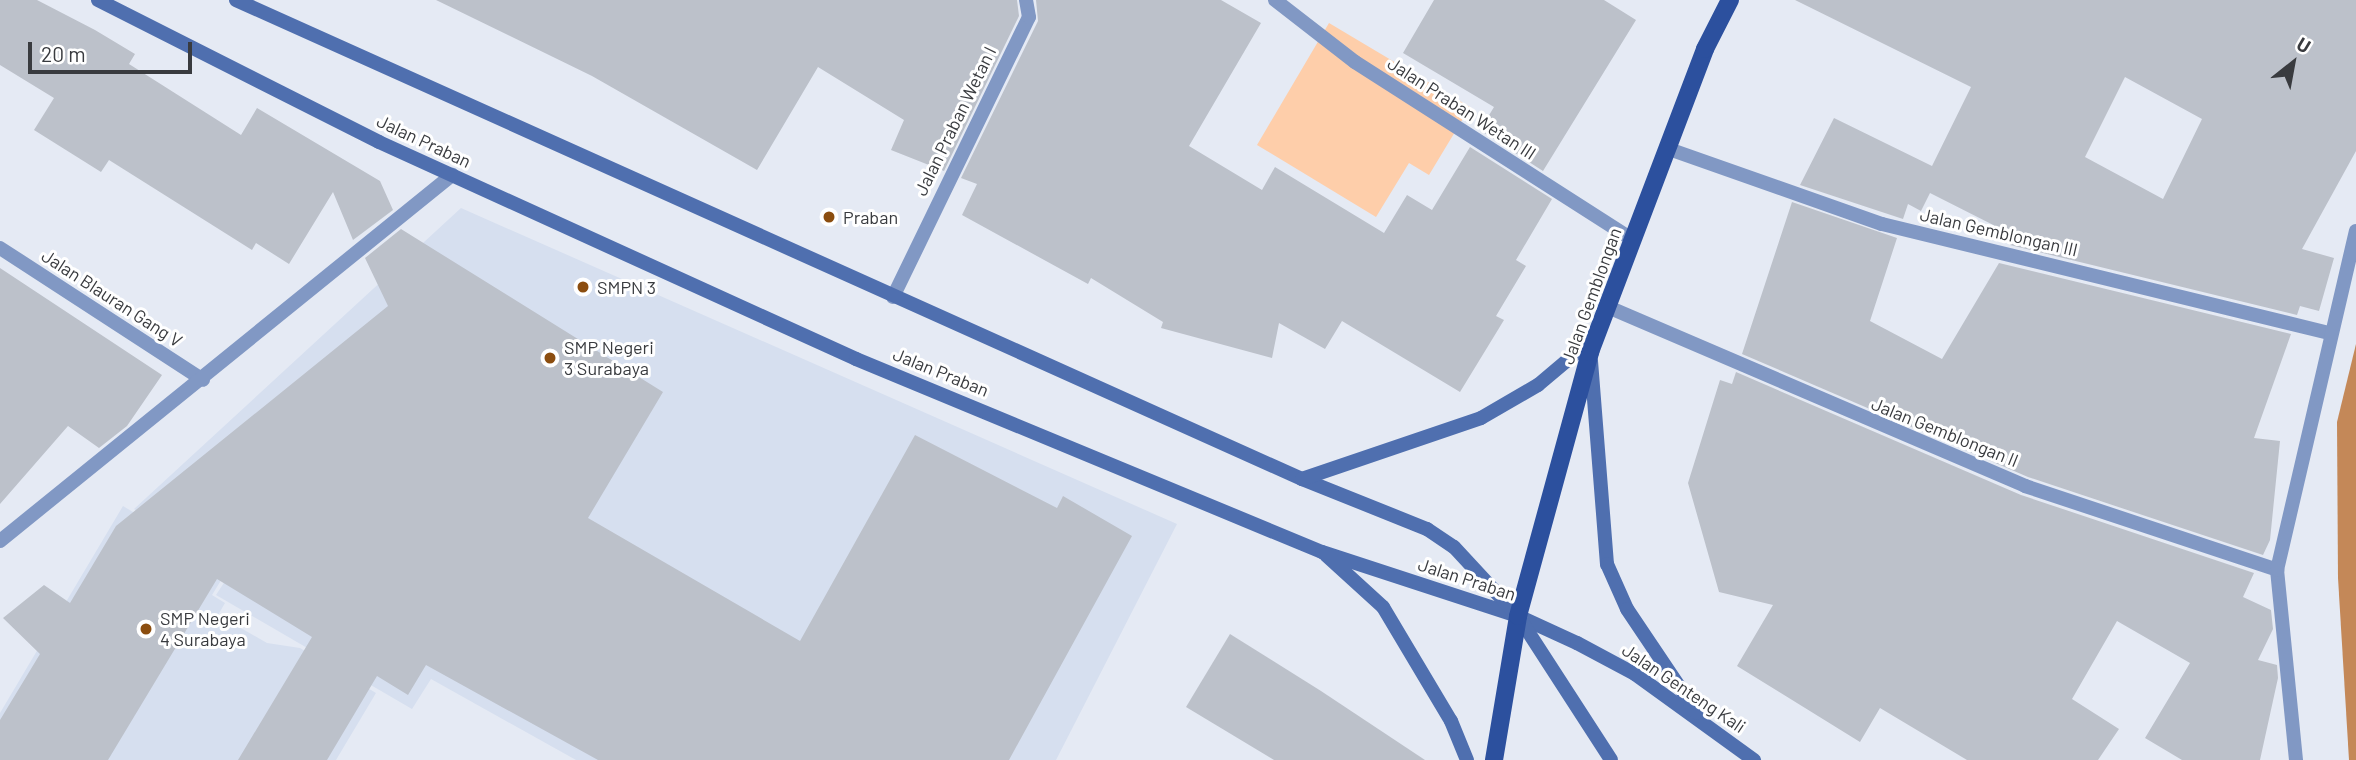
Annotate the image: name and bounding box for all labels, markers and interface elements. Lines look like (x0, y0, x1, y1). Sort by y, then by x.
scale bar (32, 28, 196, 72)
north arrow (2258, 28, 2328, 98)
text: U (2293, 32, 2315, 58)
text: 20 m (41, 41, 86, 66)
street label: Jalan Praban Wetan I (910, 43, 1000, 199)
street label: Jalan Praban Wetan III (1384, 52, 1540, 164)
street label: Jalan Praban (374, 110, 474, 172)
street label: Jalan Gemblongan III (1918, 203, 2080, 261)
place label: Praban (843, 206, 898, 228)
marker: Praban (821, 209, 837, 225)
street label: Jalan Gemblongan (1556, 225, 1626, 367)
street label: Jalan Blauran Gang V (38, 245, 186, 351)
place label: SMPN 3 (597, 276, 656, 298)
marker: SMPN 3 (575, 279, 591, 295)
place label: SMP Negeri 3 Surabaya (564, 337, 654, 380)
street label: Jalan Praban (890, 343, 992, 401)
marker: SMP Negeri 3 Surabaya (542, 350, 558, 366)
street label: Jalan Gemblongan II (1868, 393, 2022, 471)
street label: Jalan Praban (1415, 553, 1519, 605)
place label: SMP Negeri 4 Surabaya (160, 608, 250, 650)
marker: SMP Negeri 4 Surabaya (138, 621, 154, 637)
street label: Jalan Genteng Kali (1618, 639, 1750, 737)

